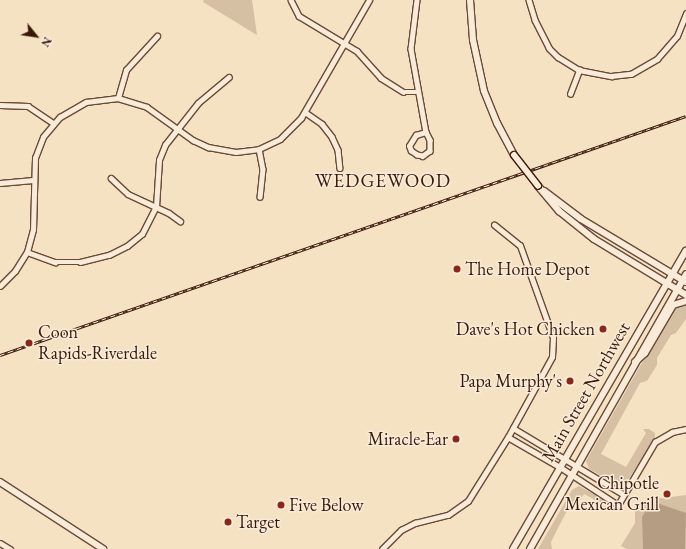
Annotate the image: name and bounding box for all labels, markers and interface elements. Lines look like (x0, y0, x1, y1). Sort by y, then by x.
north arrow (16, 16, 56, 56)
text: N (38, 35, 55, 49)
district label: WEDGEWOOD (315, 170, 451, 192)
place label: The Home Depot (465, 258, 590, 280)
marker: The Home Depot (452, 264, 462, 274)
place label: Dave's Hot Chicken (456, 318, 595, 340)
street label: Main Street Northwest (537, 318, 635, 466)
place label: Coon Rapids-Riverdale (38, 322, 157, 364)
marker: Dave's Hot Chicken (598, 324, 608, 334)
marker: Coon Rapids-Riverdale (23, 337, 35, 349)
place label: Papa Murphy's (459, 370, 562, 392)
marker: Papa Murphy's (565, 376, 575, 386)
place label: Miracle-Ear (368, 428, 448, 450)
marker: Miracle-Ear (451, 434, 461, 444)
place label: Chipotle Mexican Grill (565, 473, 659, 516)
marker: Chipotle Mexican Grill (662, 489, 672, 499)
place label: Five Below (289, 494, 364, 516)
marker: Five Below (276, 500, 286, 510)
place label: Target (236, 511, 280, 533)
marker: Target (223, 517, 233, 527)

